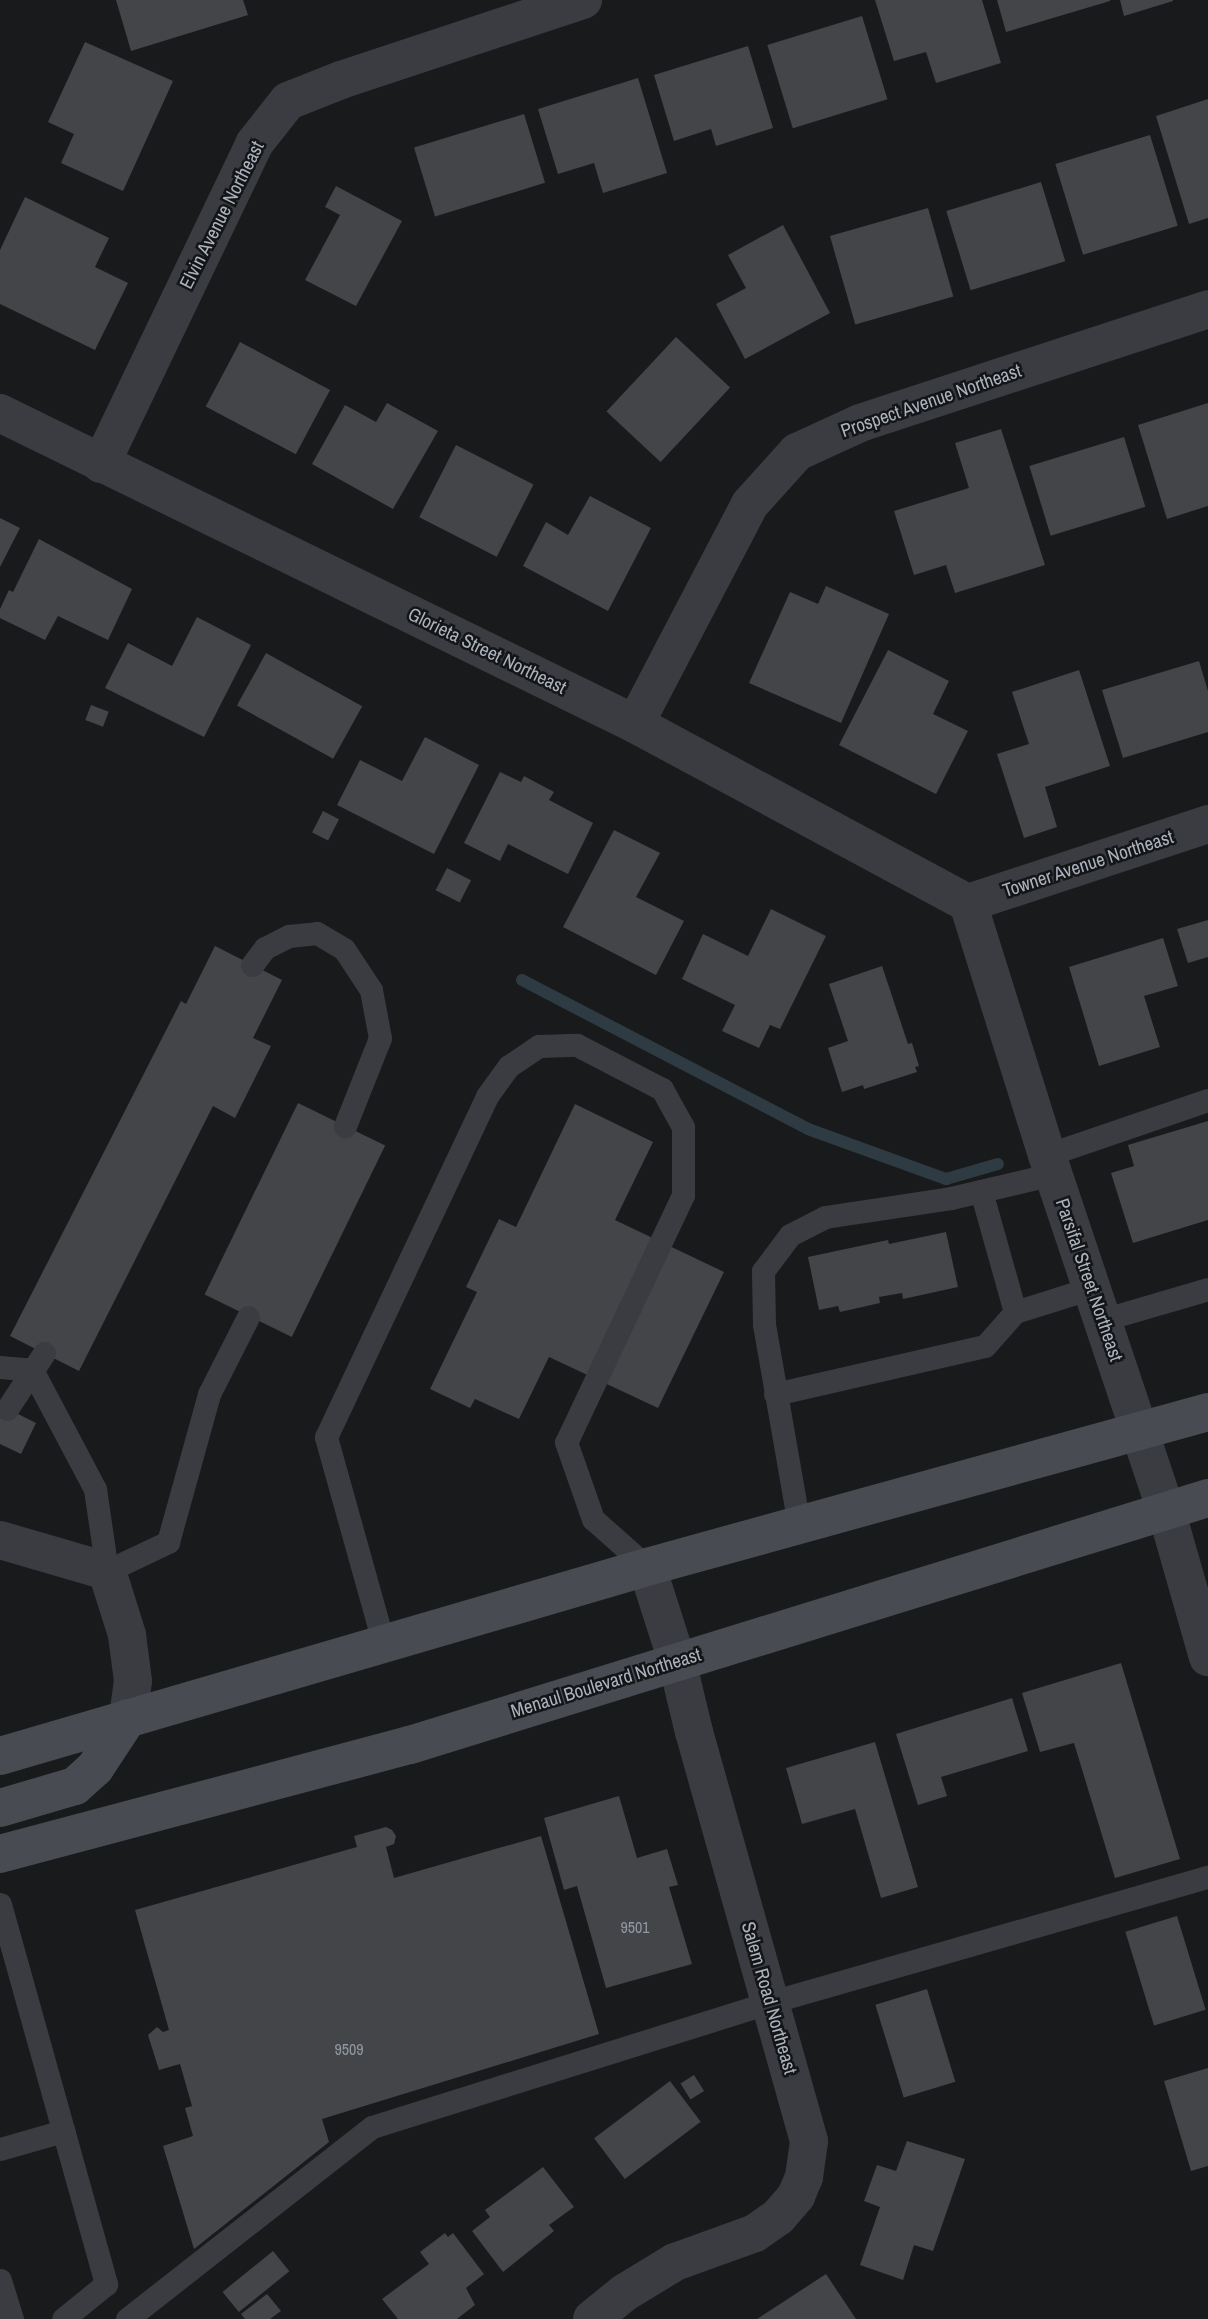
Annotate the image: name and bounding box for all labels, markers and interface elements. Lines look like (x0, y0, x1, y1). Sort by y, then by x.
street label: Elvin Avenue Northeast (175, 137, 269, 293)
street label: Prospect Avenue Northeast (837, 359, 1025, 443)
street label: Glorieta Street Northeast (404, 603, 570, 699)
street label: Towner Avenue Northeast (999, 826, 1177, 902)
street label: Parsifal Street Northeast (1050, 1196, 1128, 1364)
street label: Menaul Boulevard Northeast (508, 1643, 704, 1723)
house number: 9501 (620, 1917, 650, 1937)
street label: Salem Road Northeast (736, 1919, 802, 2077)
house number: 9509 (334, 2039, 364, 2059)

